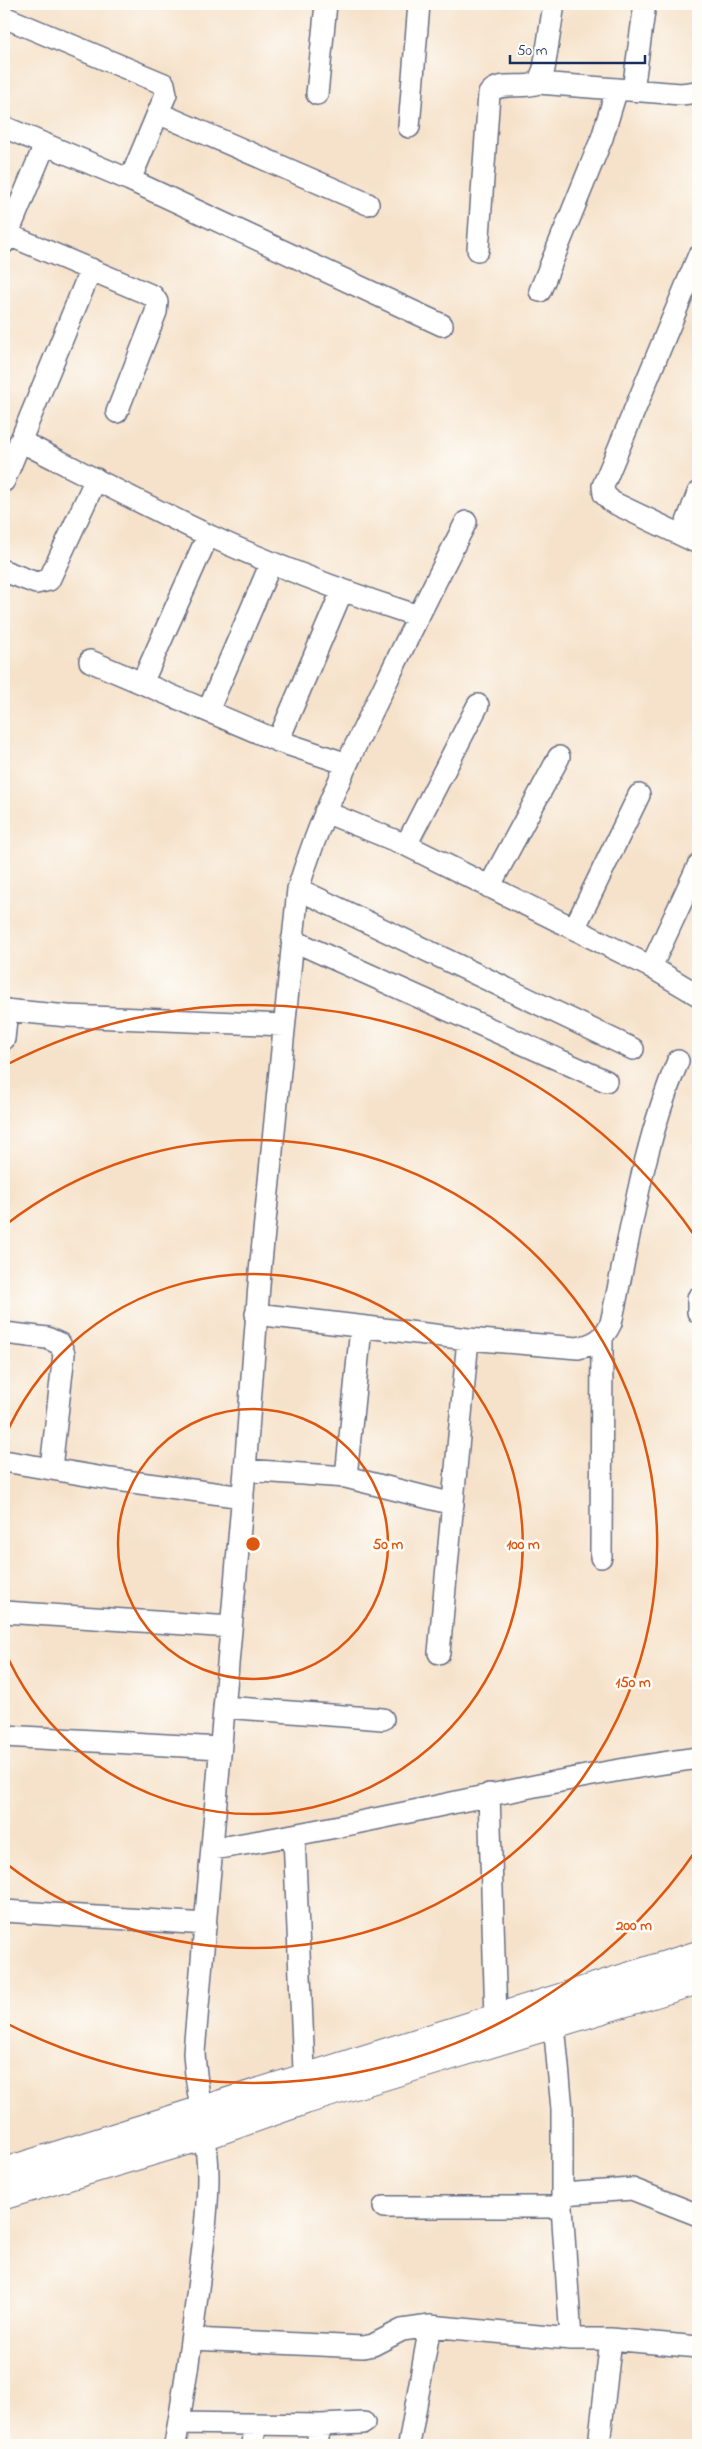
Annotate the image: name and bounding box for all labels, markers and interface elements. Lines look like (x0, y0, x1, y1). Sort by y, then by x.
scale bar (510, 32, 644, 64)
text: 50 m (517, 40, 548, 62)
text: 50 m (373, 1534, 404, 1556)
text: 100 m (506, 1534, 540, 1556)
centre of rings (244, 1535, 262, 1553)
text: 150 m (615, 1672, 651, 1694)
text: 200 m (615, 1915, 652, 1937)

